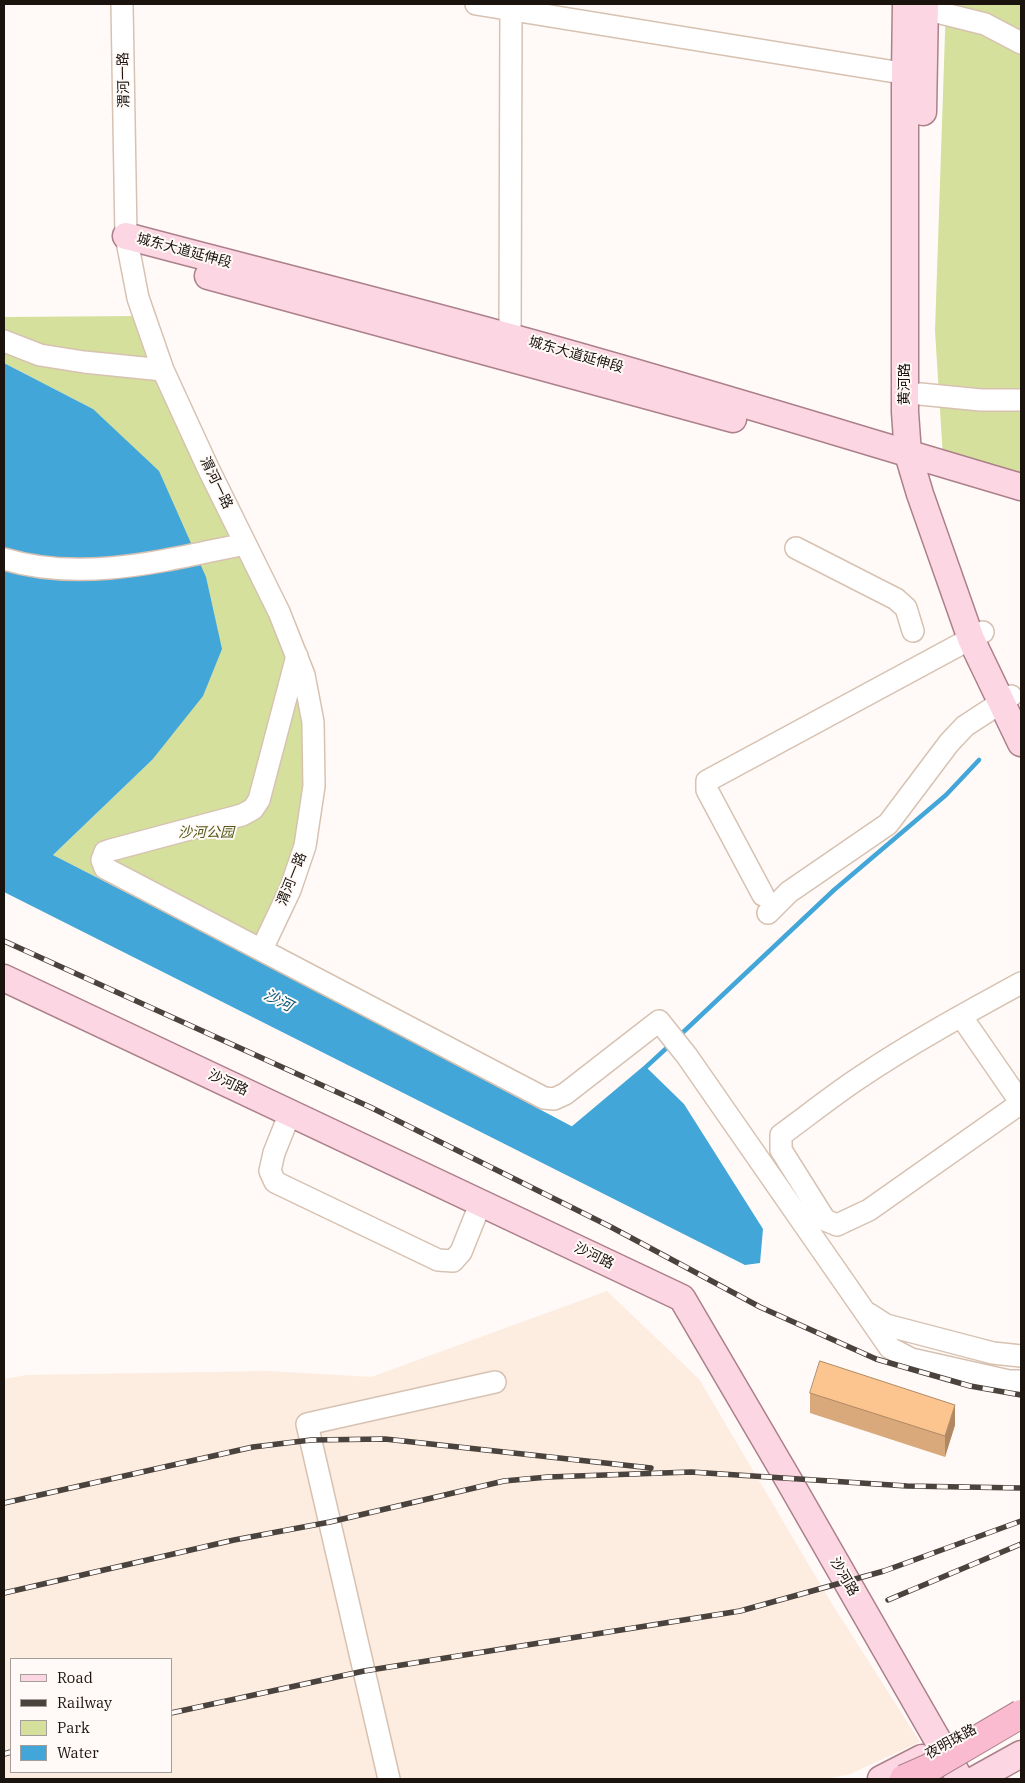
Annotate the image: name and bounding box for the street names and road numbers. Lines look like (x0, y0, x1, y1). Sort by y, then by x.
street label: 渭河一路 (115, 52, 133, 108)
street label: 城东大道延伸段 (134, 230, 234, 272)
street label: 城东大道延伸段 (527, 333, 625, 377)
street label: 黄河路 (897, 363, 913, 405)
street label: 渭河一路 (196, 454, 236, 512)
street label: 渭河一路 (274, 850, 310, 908)
street label: 沙河路 (205, 1067, 251, 1099)
street label: 沙河路 (571, 1239, 617, 1273)
street label: 沙河路 (826, 1555, 862, 1599)
street label: 夜明珠路 (922, 1721, 980, 1763)

